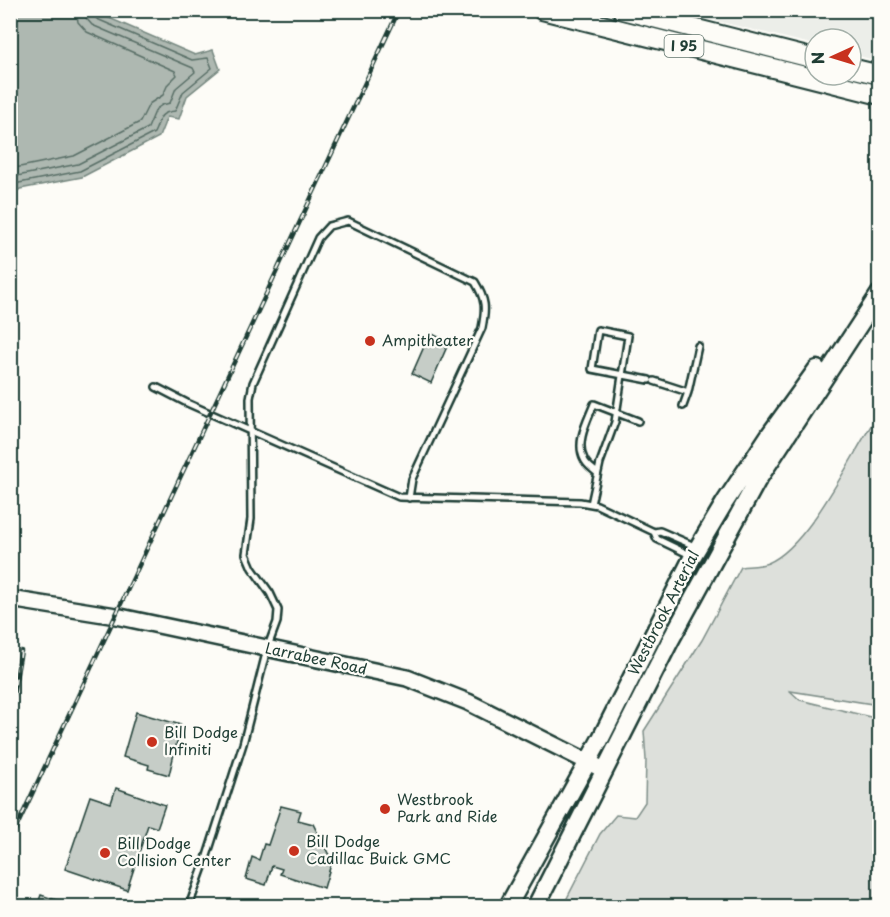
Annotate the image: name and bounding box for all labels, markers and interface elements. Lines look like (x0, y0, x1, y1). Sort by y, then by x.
north arrow (803, 27, 863, 87)
road number: I 95 (664, 35, 704, 57)
text: N (805, 51, 829, 65)
place label: Ampitheater (382, 328, 473, 351)
marker: Ampitheater (363, 334, 377, 348)
street label: Westbrook Arterial (621, 546, 704, 679)
street label: Larrabee Road (263, 635, 370, 680)
place label: Bill Dodge Infiniti (164, 720, 238, 760)
marker: Bill Dodge Infiniti (145, 735, 159, 749)
place label: Westbrook Park and Ride (397, 787, 498, 827)
marker: Westbrook Park and Ride (378, 802, 392, 816)
place label: Bill Dodge Cadillac Buick GMC (306, 829, 451, 869)
place label: Bill Dodge Collision Center (117, 831, 231, 871)
marker: Bill Dodge Cadillac Buick GMC (287, 844, 301, 858)
marker: Bill Dodge Collision Center (98, 846, 112, 860)

